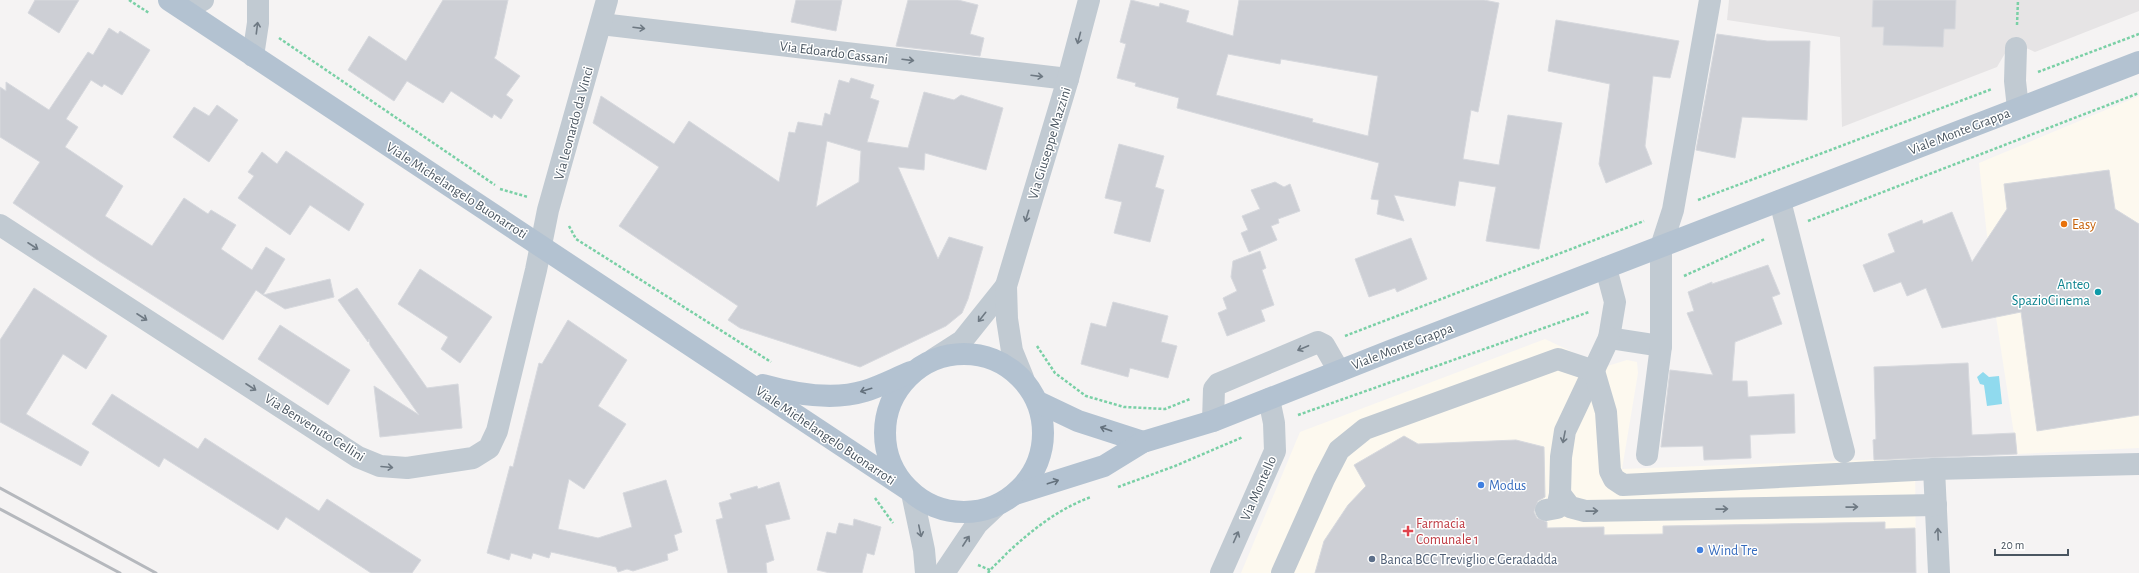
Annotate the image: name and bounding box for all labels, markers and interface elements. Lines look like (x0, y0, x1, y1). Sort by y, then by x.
one-way arrow (253, 22, 261, 35)
one-way arrow (632, 25, 645, 32)
one-way arrow (1075, 31, 1082, 44)
street label: Via Edoardo Cassani (779, 39, 889, 67)
one-way arrow (901, 56, 914, 64)
street label: Via Leonardo da Vinci (552, 65, 596, 181)
one-way arrow (1030, 72, 1043, 79)
street label: Via Giuseppe Mazzini (1026, 86, 1074, 201)
street label: Viale Monte Grappa (1907, 106, 2013, 158)
street label: Viale Michelangelo Buonarroti (383, 140, 530, 242)
one-way arrow (1023, 210, 1030, 223)
place label: Easy (2072, 218, 2096, 232)
marker: Easy (2059, 219, 2069, 229)
one-way arrow (27, 242, 38, 250)
place label: Anteo SpazioCinema (2012, 278, 2091, 308)
marker: Anteo SpazioCinema (2093, 287, 2103, 297)
one-way arrow (977, 312, 986, 322)
one-way arrow (136, 313, 147, 321)
street label: Viale Monte Grappa (1350, 321, 1456, 373)
one-way arrow (1298, 345, 1310, 352)
one-way arrow (245, 384, 257, 392)
street label: Viale Michelangelo Buonarroti (753, 384, 898, 488)
one-way arrow (860, 387, 873, 394)
street label: Via Benvenuto Cellini (262, 391, 367, 464)
one-way arrow (1099, 425, 1112, 432)
one-way arrow (1560, 430, 1568, 443)
street label: Via Montello (1238, 454, 1279, 523)
one-way arrow (380, 463, 393, 470)
one-way arrow (1046, 478, 1059, 485)
place label: Modus (1489, 479, 1526, 493)
marker: Modus (1476, 480, 1486, 490)
one-way arrow (1845, 503, 1858, 511)
one-way arrow (1715, 505, 1728, 513)
one-way arrow (1585, 507, 1598, 515)
place label: Farmacia Comunale 1 (1416, 517, 1479, 547)
one-way arrow (917, 525, 925, 538)
marker: Farmacia Comunale 1 (1403, 526, 1413, 536)
one-way arrow (1934, 528, 1941, 541)
scale bar (1995, 531, 2068, 557)
one-way arrow (1233, 532, 1241, 544)
one-way arrow (962, 536, 970, 547)
text: 20 m (2001, 539, 2024, 551)
place label: Wind Tre (1708, 544, 1758, 558)
marker: Wind Tre (1695, 545, 1705, 555)
place label: Banca BCC Treviglio e Geradadda (1380, 553, 1558, 567)
marker: Banca BCC Treviglio e Geradadda (1367, 554, 1377, 564)

